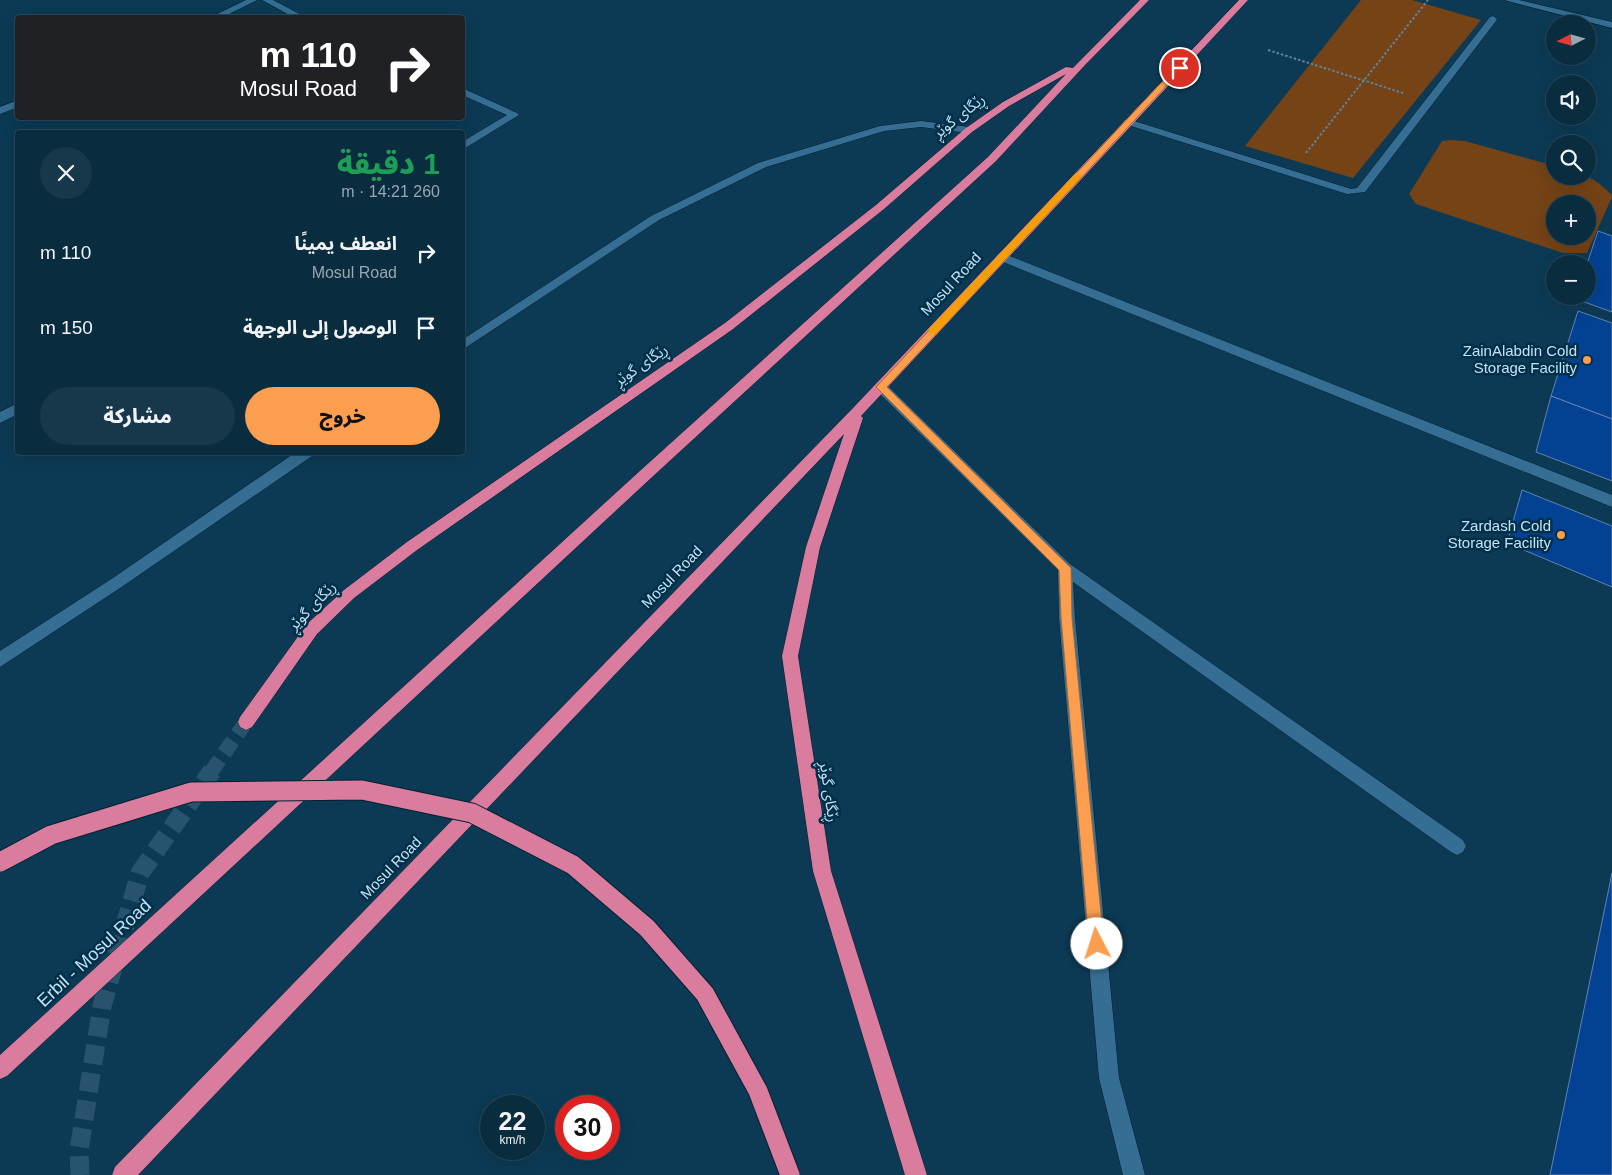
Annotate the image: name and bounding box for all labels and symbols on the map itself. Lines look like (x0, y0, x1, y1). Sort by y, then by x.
north arrow (1546, 15, 1596, 65)
pin (1159, 47, 1201, 89)
street label: ڕێگای گوێڕ (929, 90, 990, 145)
street label: Mosul Road (917, 249, 984, 319)
street label: ڕێگای گوێڕ (610, 340, 673, 393)
place label: ZainAlabdin Cold Storage Facility (1463, 342, 1577, 376)
marker: ZainAlabdin Cold Storage Facility (1581, 354, 1593, 366)
place label: Zardash Cold Storage Facility (1448, 517, 1551, 551)
marker: Zardash Cold Storage Facility (1555, 529, 1567, 541)
street label: Mosul Road (638, 542, 706, 611)
street label: ڕێگای گوێڕ (284, 578, 342, 637)
street label: ڕێگای گوێڕ (812, 760, 842, 824)
street label: Mosul Road (357, 833, 425, 902)
street label: Erbil - Mosul Road (33, 895, 155, 1011)
position arrow (1070, 917, 1122, 969)
speed limit sign: 30 (555, 1095, 620, 1160)

